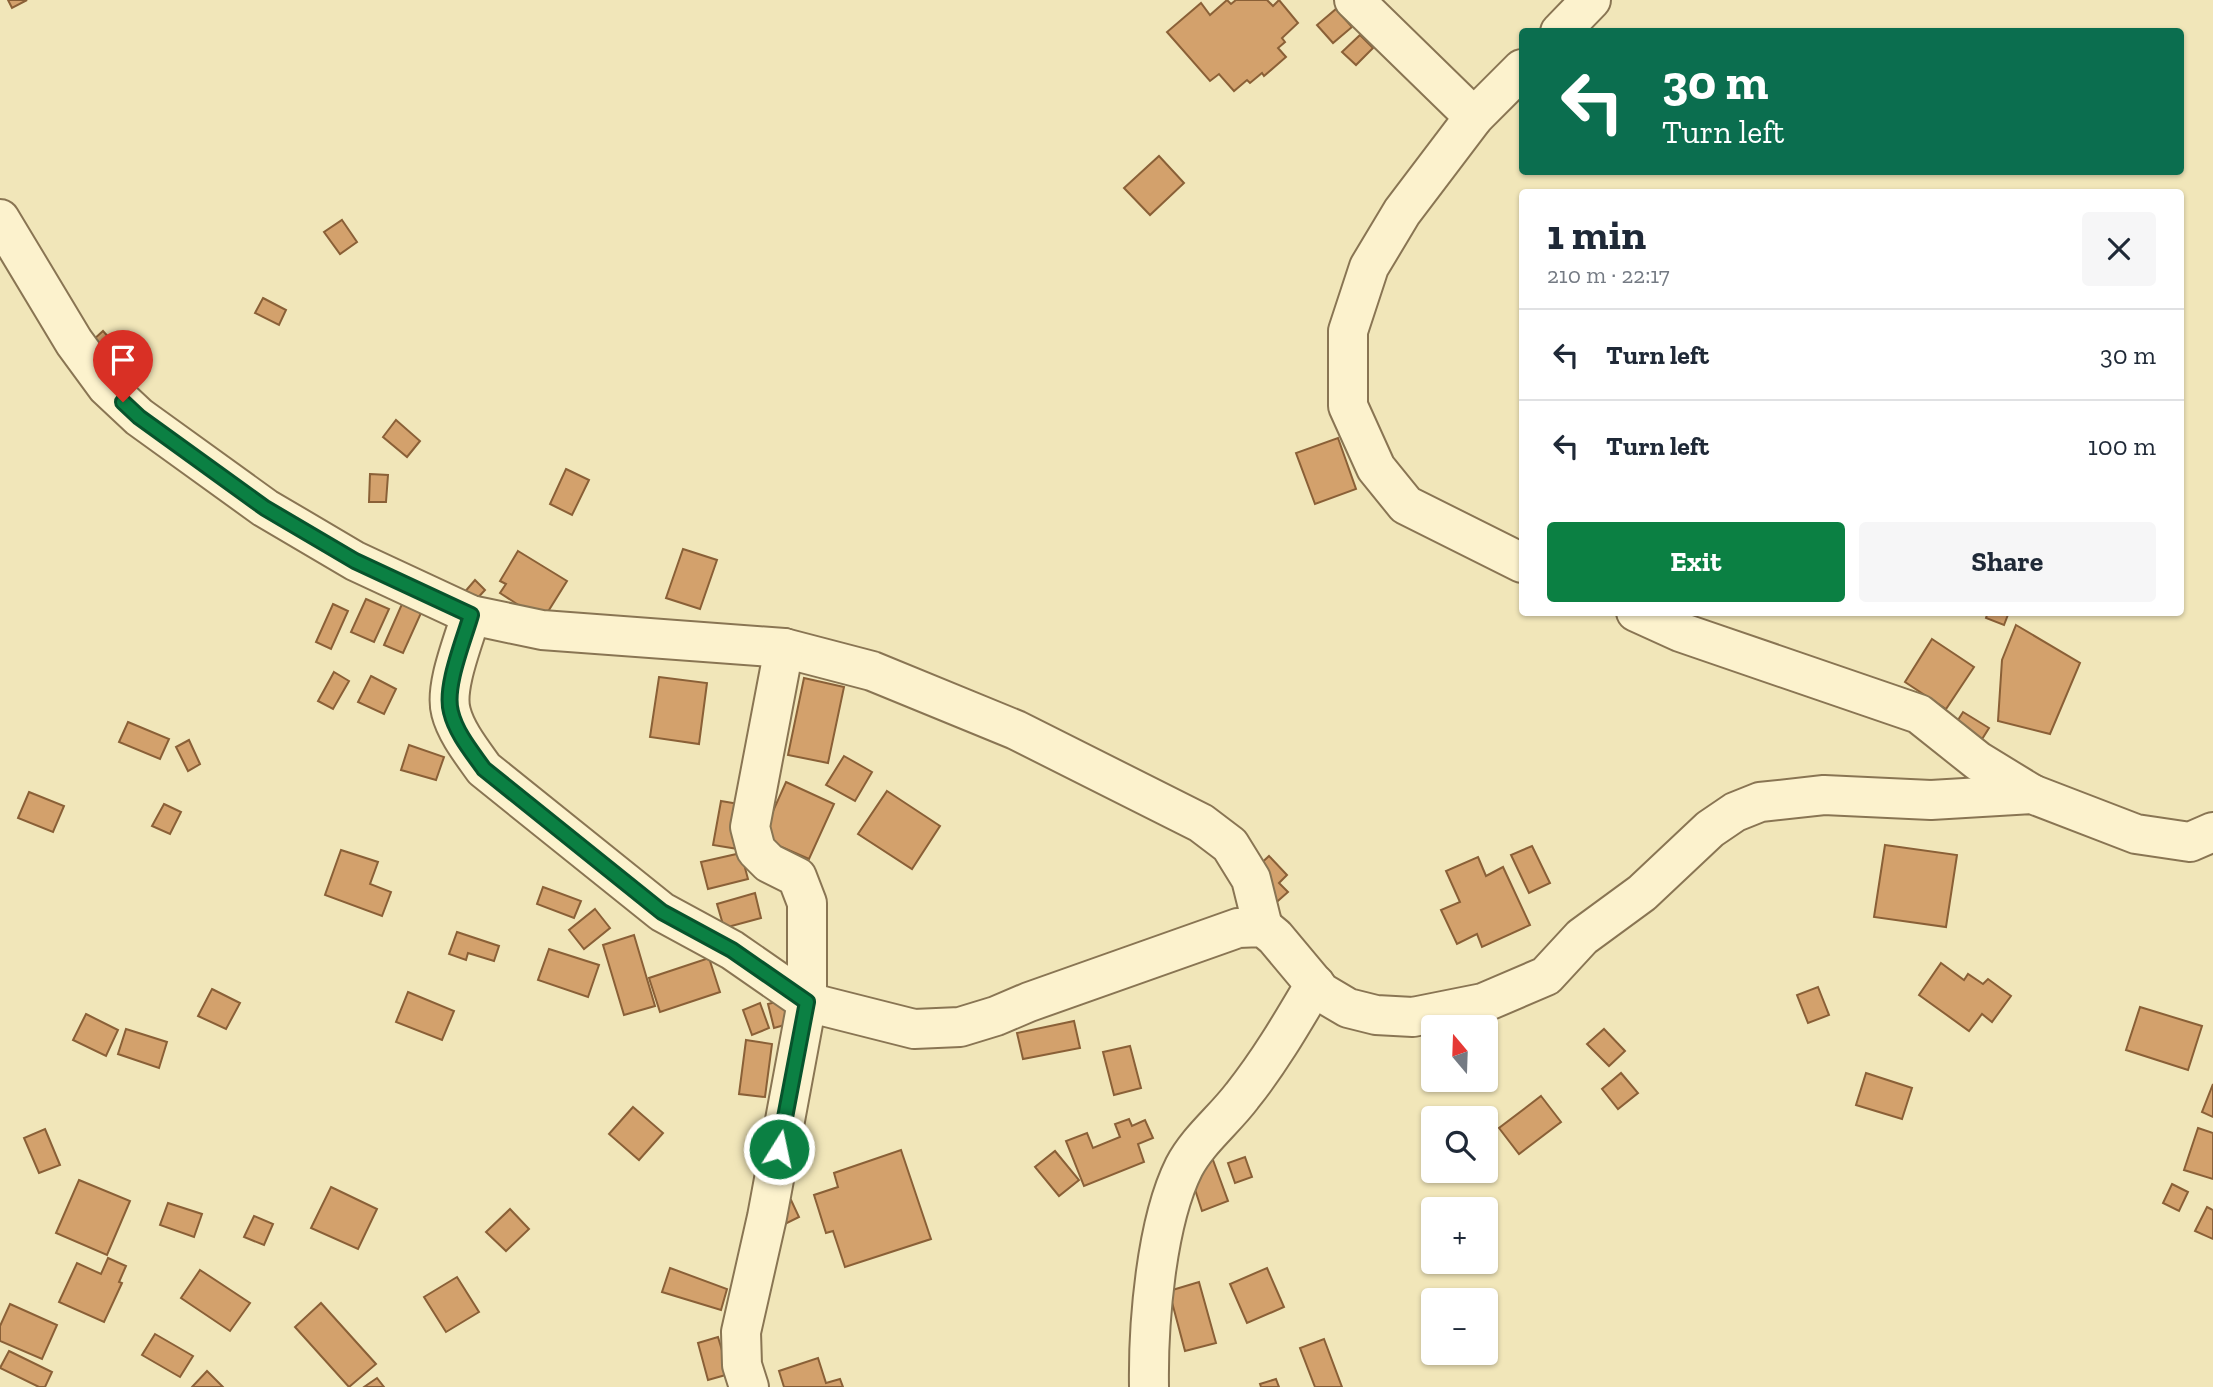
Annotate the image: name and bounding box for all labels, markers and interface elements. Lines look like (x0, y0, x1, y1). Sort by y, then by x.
text: 30 m (1662, 53, 1768, 112)
icon: left (1547, 56, 1638, 147)
text: Turn left (1662, 113, 1784, 151)
text: 1 min (1547, 209, 1646, 260)
button: close (2082, 212, 2156, 286)
text: 210 m · 22:17 (1547, 261, 1670, 289)
pin (93, 330, 153, 402)
icon: left (1547, 336, 1585, 374)
text: Turn left (1606, 339, 1709, 371)
text: 30 m (2100, 339, 2156, 371)
icon: arrive (104, 341, 142, 379)
icon: left (1547, 427, 1585, 465)
text: Turn left (1606, 430, 1709, 462)
text: 100 m (2088, 430, 2156, 462)
button: Exit (1547, 522, 1845, 602)
button: Share (1859, 522, 2156, 602)
north arrow (1421, 1015, 1498, 1092)
map controls (1421, 1015, 1498, 1365)
button: search (1421, 1106, 1498, 1183)
position arrow (742, 1112, 816, 1186)
button: + (1421, 1197, 1498, 1274)
button: − (1421, 1288, 1498, 1365)

